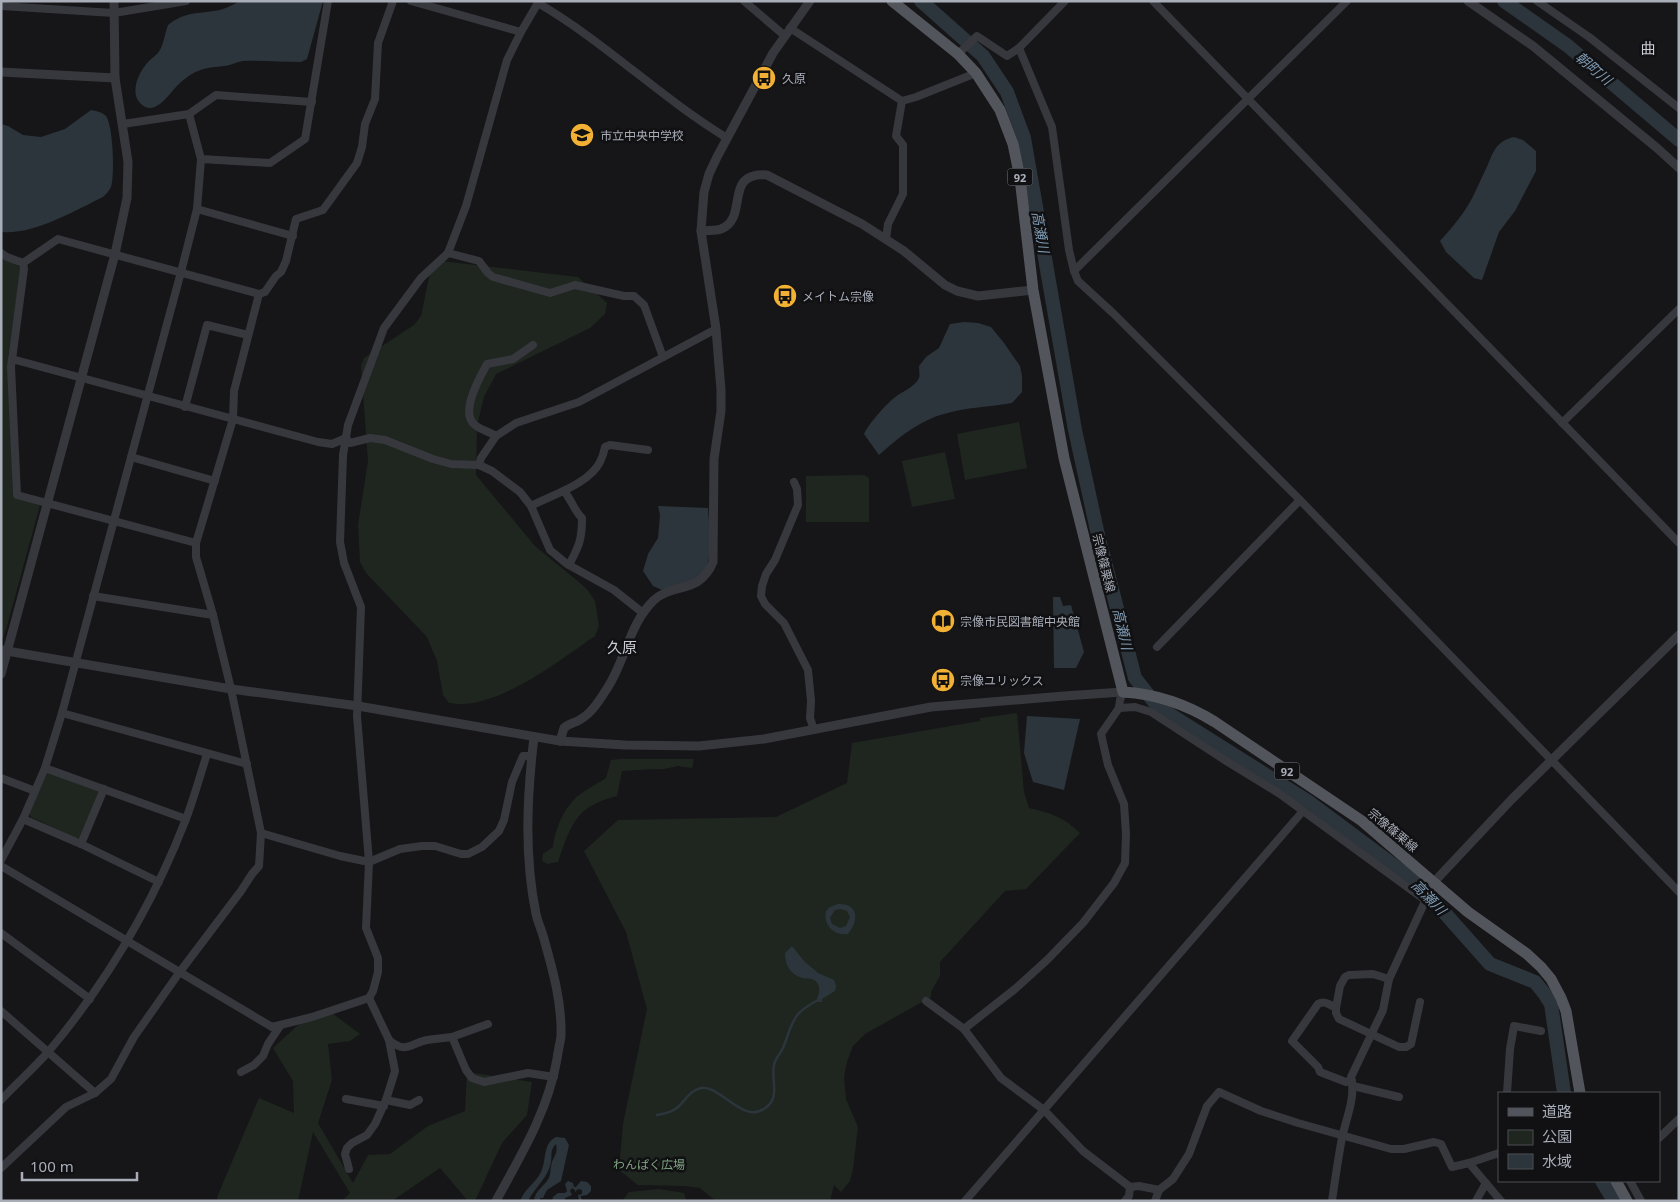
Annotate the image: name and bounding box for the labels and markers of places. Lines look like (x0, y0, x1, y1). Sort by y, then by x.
bus stop icon: 久原 (751, 65, 777, 91)
place label: 久原 (782, 70, 806, 87)
school or university icon: 市立中央中学校 (569, 122, 595, 148)
place label: 市立中央中学校 (600, 127, 684, 144)
bus stop icon: メイトム宗像 (772, 283, 798, 309)
place label: メイトム宗像 (802, 288, 874, 305)
library icon: 宗像市民図書館中央館 (930, 608, 956, 634)
place label: 宗像市民図書館中央館 (960, 613, 1080, 630)
bus stop icon: 宗像ユリックス (930, 667, 956, 693)
place label: 宗像ユリックス (960, 672, 1044, 689)

